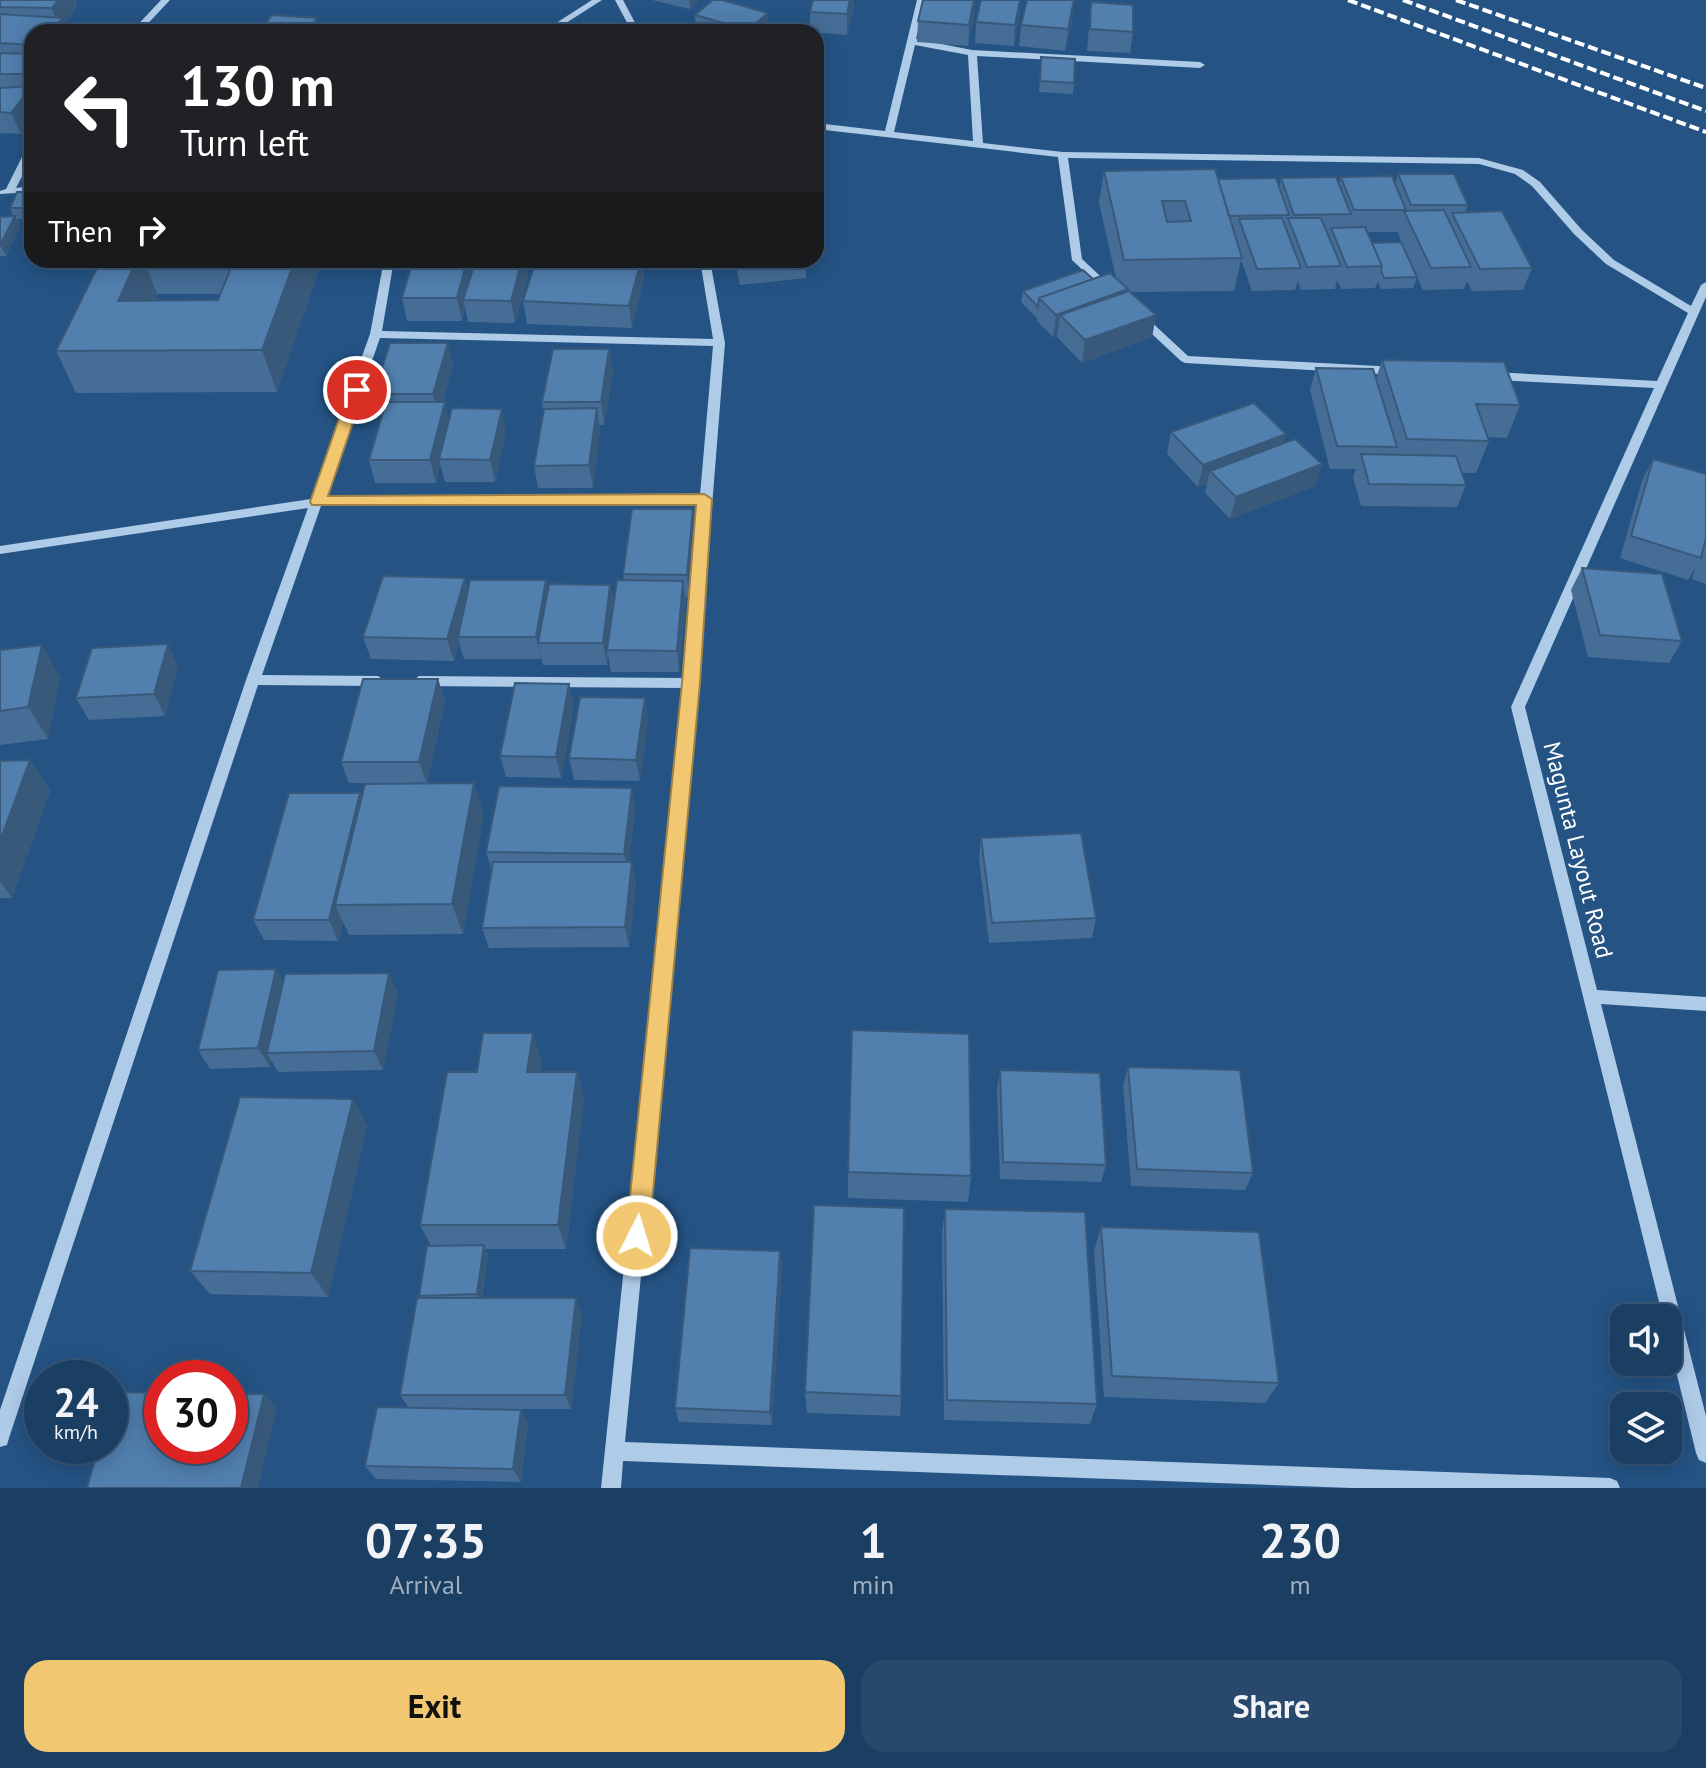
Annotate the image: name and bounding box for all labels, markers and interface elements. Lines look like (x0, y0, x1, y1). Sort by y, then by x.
text: 130 m (180, 49, 335, 121)
icon: left (48, 56, 152, 160)
text: Turn left (180, 119, 309, 166)
icon: right (129, 208, 173, 252)
text: Then (48, 211, 113, 250)
pin (323, 356, 391, 424)
icon: arrive (335, 368, 379, 412)
street label: Magunta Layout Road (1537, 738, 1620, 961)
position arrow (595, 1194, 679, 1278)
map controls (1610, 1304, 1682, 1464)
button: sound (1610, 1304, 1682, 1376)
speed limit sign: 30 (144, 1360, 248, 1464)
text: 24 (53, 1376, 99, 1428)
button: layers (1610, 1392, 1682, 1464)
text: km/h (54, 1419, 98, 1445)
text: 07:35 (365, 1509, 487, 1571)
text: 1 (859, 1509, 887, 1571)
text: 230 (1259, 1509, 1341, 1571)
text: Arrival (390, 1568, 462, 1601)
text: min (852, 1568, 894, 1601)
text: m (1290, 1568, 1311, 1601)
button: Exit (24, 1660, 845, 1752)
button: Share (861, 1660, 1682, 1752)

